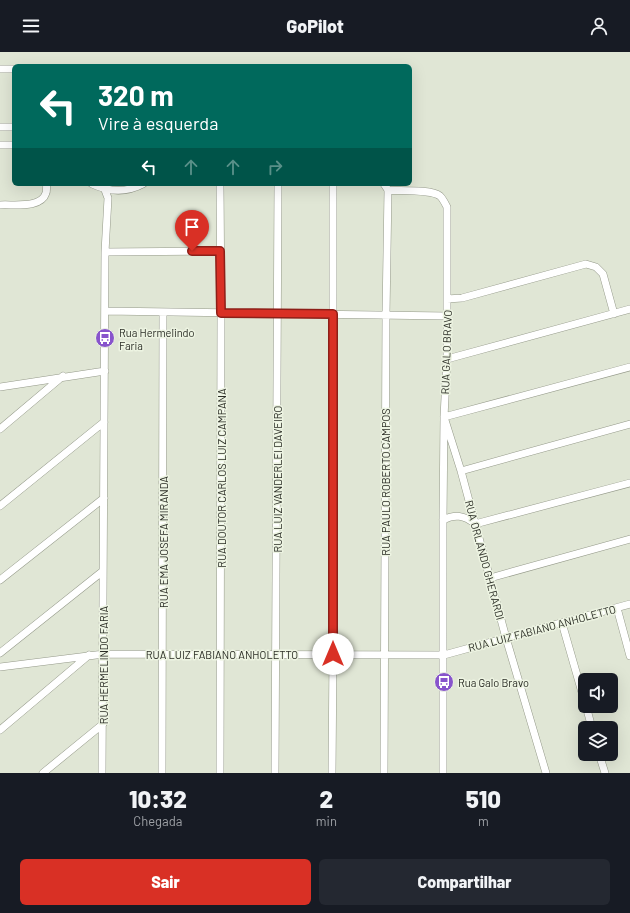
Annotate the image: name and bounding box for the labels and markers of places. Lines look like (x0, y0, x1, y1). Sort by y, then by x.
pin (175, 210, 209, 251)
place label: Rua Hermelindo Faria (119, 326, 195, 352)
bus stop icon: Rua Hermelindo Faria (94, 327, 116, 349)
bus stop icon: Rua Galo Bravo (433, 671, 455, 693)
place label: Rua Galo Bravo (458, 676, 529, 689)

